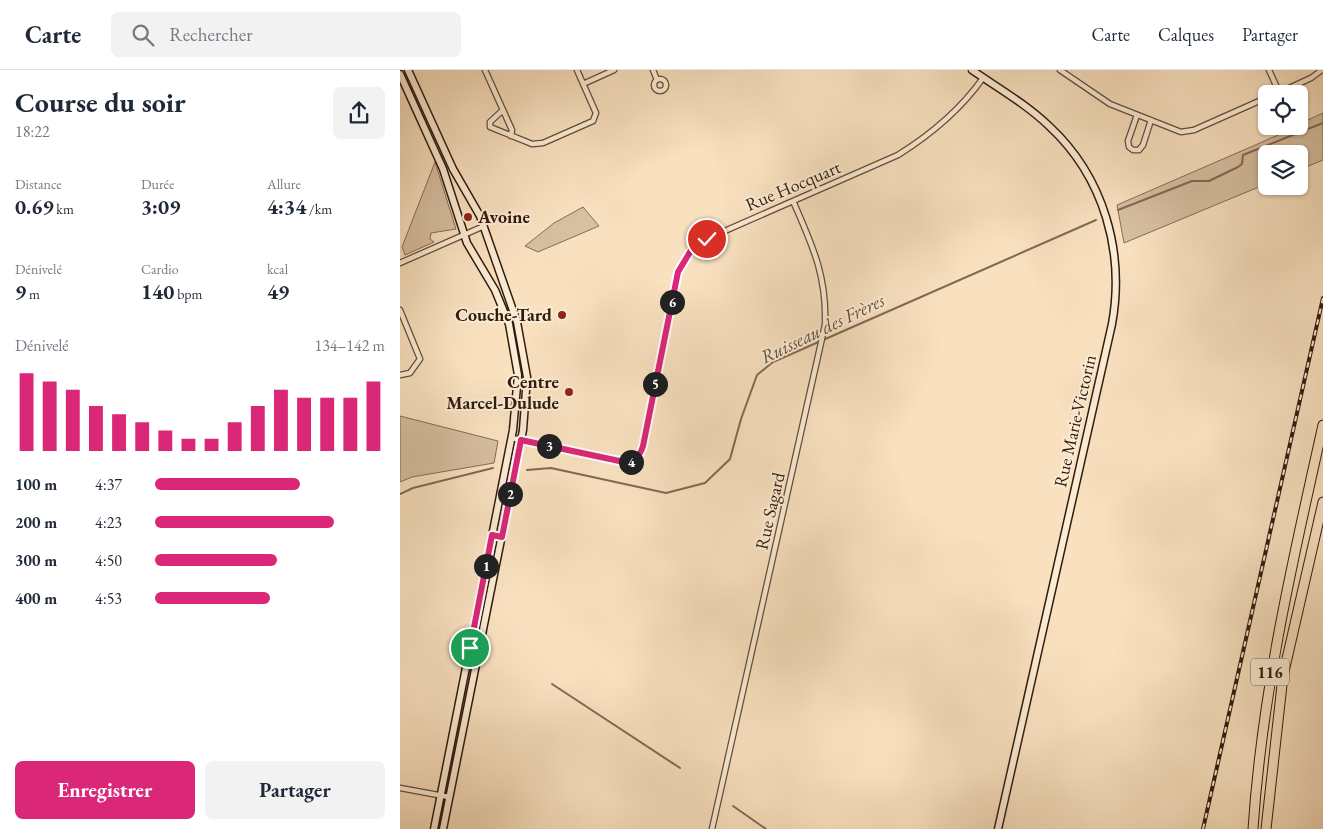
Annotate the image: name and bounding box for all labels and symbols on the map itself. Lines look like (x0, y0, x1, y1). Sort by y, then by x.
street label: Rue Hocquart (742, 155, 844, 216)
place label: Avoine (477, 205, 530, 228)
marker: Avoine (462, 211, 474, 223)
pin (686, 218, 728, 260)
water label: Ruisseau des Frères (756, 287, 889, 369)
pin: 6 (660, 290, 684, 314)
place label: Couche-Tard (455, 303, 552, 326)
marker: Couche-Tard (556, 309, 568, 321)
street label: Rue Marie-Victorin (1048, 352, 1101, 489)
place label: Centre Marcel-Dulude (446, 370, 559, 414)
pin: 5 (642, 372, 668, 396)
marker: Centre Marcel-Dulude (563, 386, 575, 398)
pin: 3 (536, 434, 562, 458)
pin: 4 (618, 450, 644, 474)
street label: Rue Sagard (749, 469, 790, 552)
pin: 2 (498, 482, 522, 506)
pin: 1 (474, 554, 498, 578)
pin (449, 627, 491, 669)
road number: 116 (1251, 658, 1289, 686)

